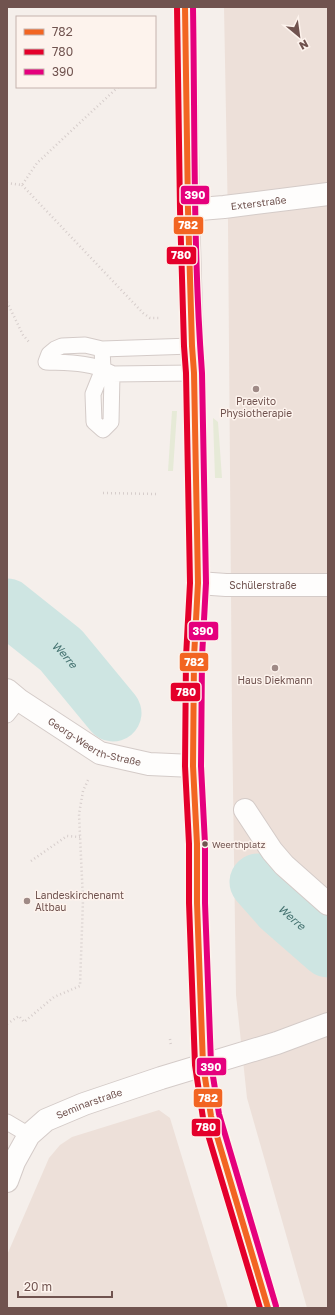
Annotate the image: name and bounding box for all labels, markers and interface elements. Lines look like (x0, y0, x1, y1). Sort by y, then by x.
legend (16, 16, 156, 88)
north arrow (279, 16, 319, 56)
text: 782 (52, 24, 73, 39)
text: N (297, 37, 311, 53)
text: 780 (52, 44, 73, 59)
text: 390 (52, 64, 74, 79)
line badge: 390 (180, 185, 210, 205)
text: 390 (185, 188, 205, 201)
street label: Exterstraße (230, 193, 287, 212)
line badge: 782 (173, 216, 204, 235)
text: 782 (178, 218, 198, 231)
line badge: 780 (166, 246, 197, 265)
text: 780 (171, 248, 191, 261)
marker: Praevito Physiotherapie (251, 384, 261, 394)
place label: Praevito Physiotherapie (220, 395, 292, 419)
street label: Schülerstraße (229, 579, 297, 591)
line badge: 390 (188, 621, 219, 641)
text: 390 (193, 624, 213, 637)
water label: Werre (50, 638, 81, 672)
line badge: 782 (179, 652, 209, 672)
text: 782 (184, 655, 204, 668)
marker: Haus Diekmann (270, 663, 280, 673)
place label: Haus Diekmann (237, 674, 313, 686)
line badge: 780 (170, 682, 201, 702)
text: 780 (176, 685, 196, 698)
street label: Georg-Weerth-Straße (46, 715, 142, 768)
marker: Weerthplatz (200, 839, 210, 849)
place label: Weerthplatz (212, 839, 266, 850)
place label: Landeskirchenamt Altbau (35, 889, 124, 913)
marker: Landeskirchenamt Altbau (22, 896, 32, 906)
water label: Werre (276, 902, 309, 933)
line badge: 390 (196, 1057, 227, 1076)
text: 390 (201, 1060, 221, 1073)
street label: Seminarstraße (54, 1085, 124, 1121)
line badge: 782 (193, 1088, 223, 1108)
text: 782 (198, 1091, 218, 1104)
line badge: 780 (191, 1118, 221, 1137)
text: 780 (196, 1120, 216, 1133)
scale bar (18, 1273, 112, 1299)
text: 20 m (24, 1279, 52, 1294)

